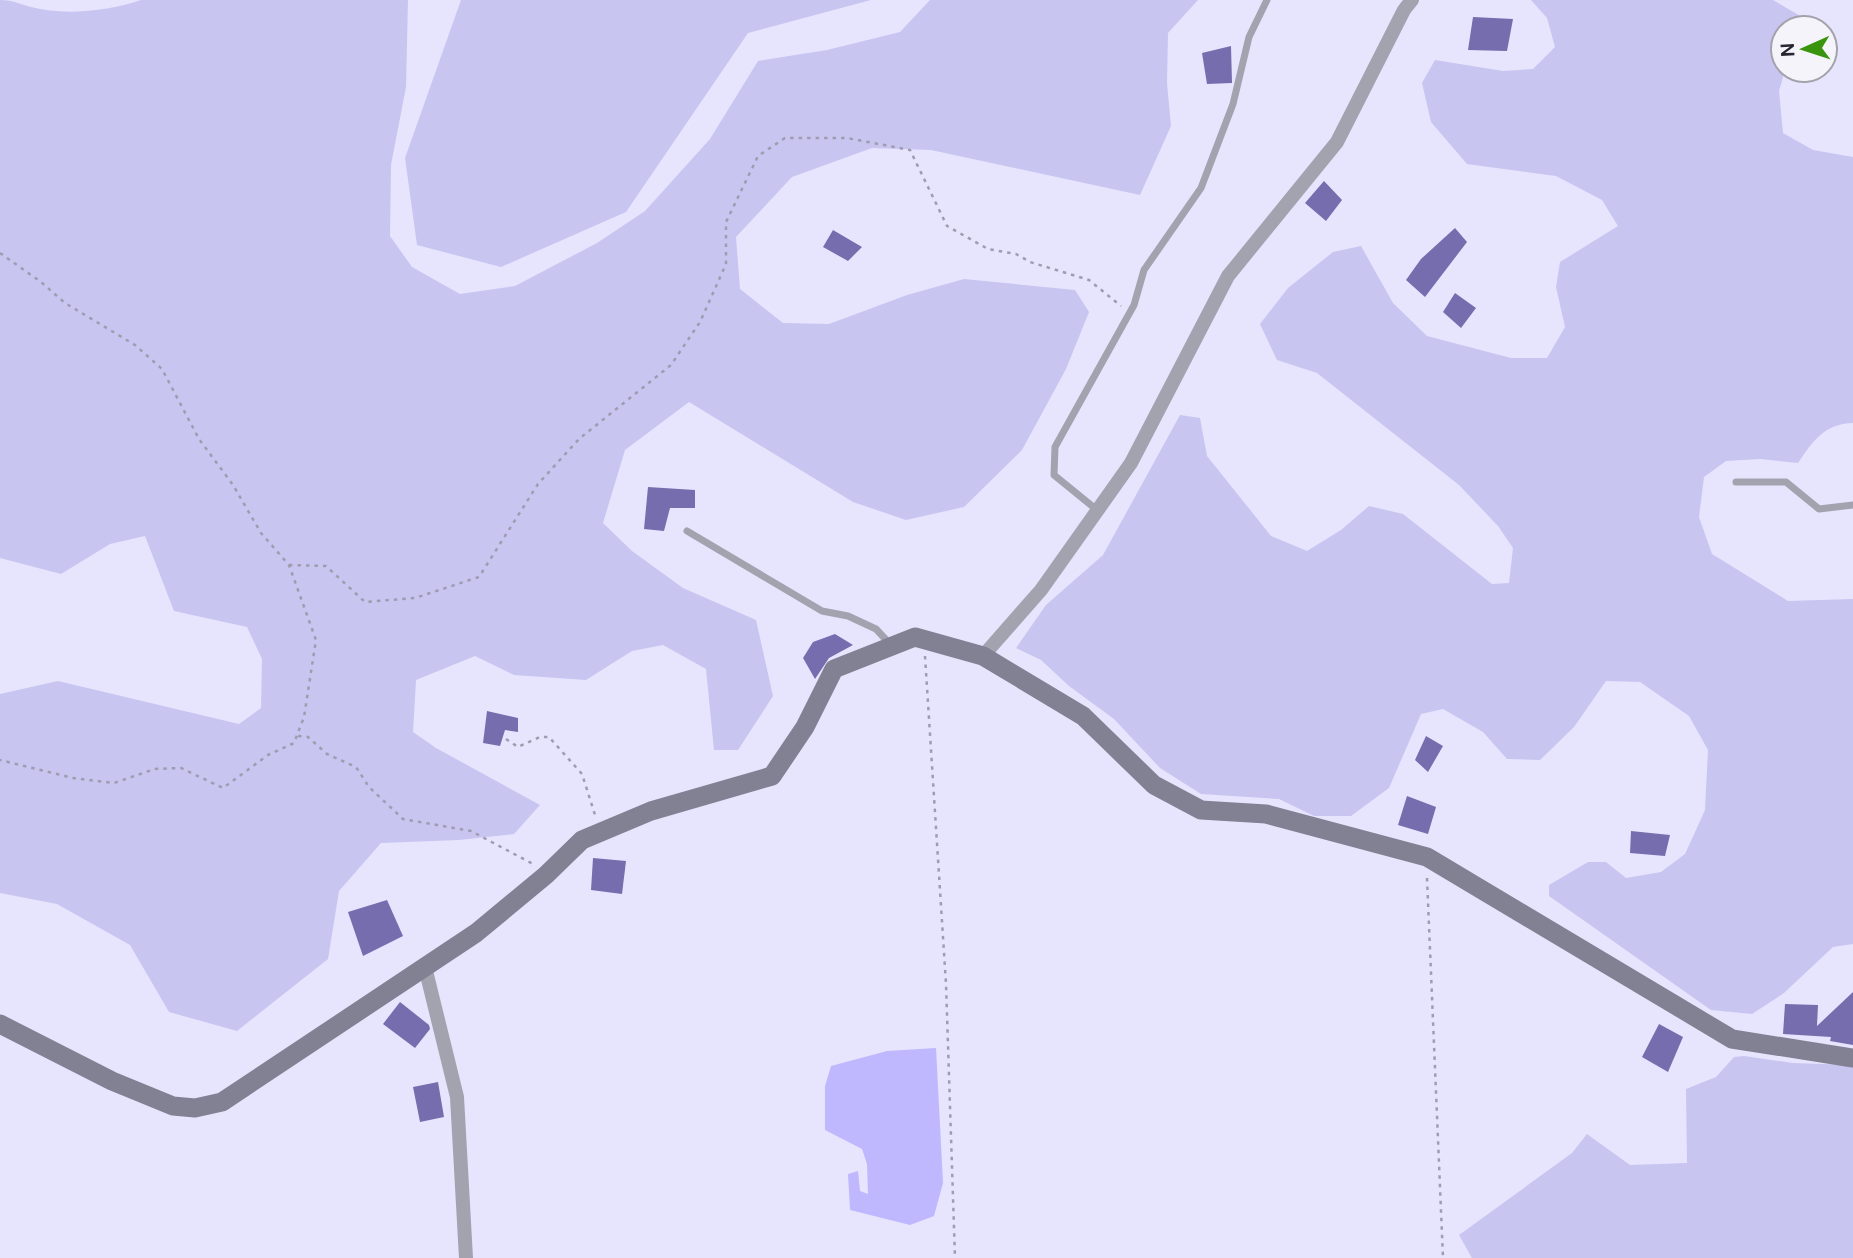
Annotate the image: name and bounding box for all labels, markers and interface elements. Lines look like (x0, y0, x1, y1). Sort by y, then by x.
north arrow (1769, 14, 1839, 84)
text: N (1775, 42, 1800, 57)

